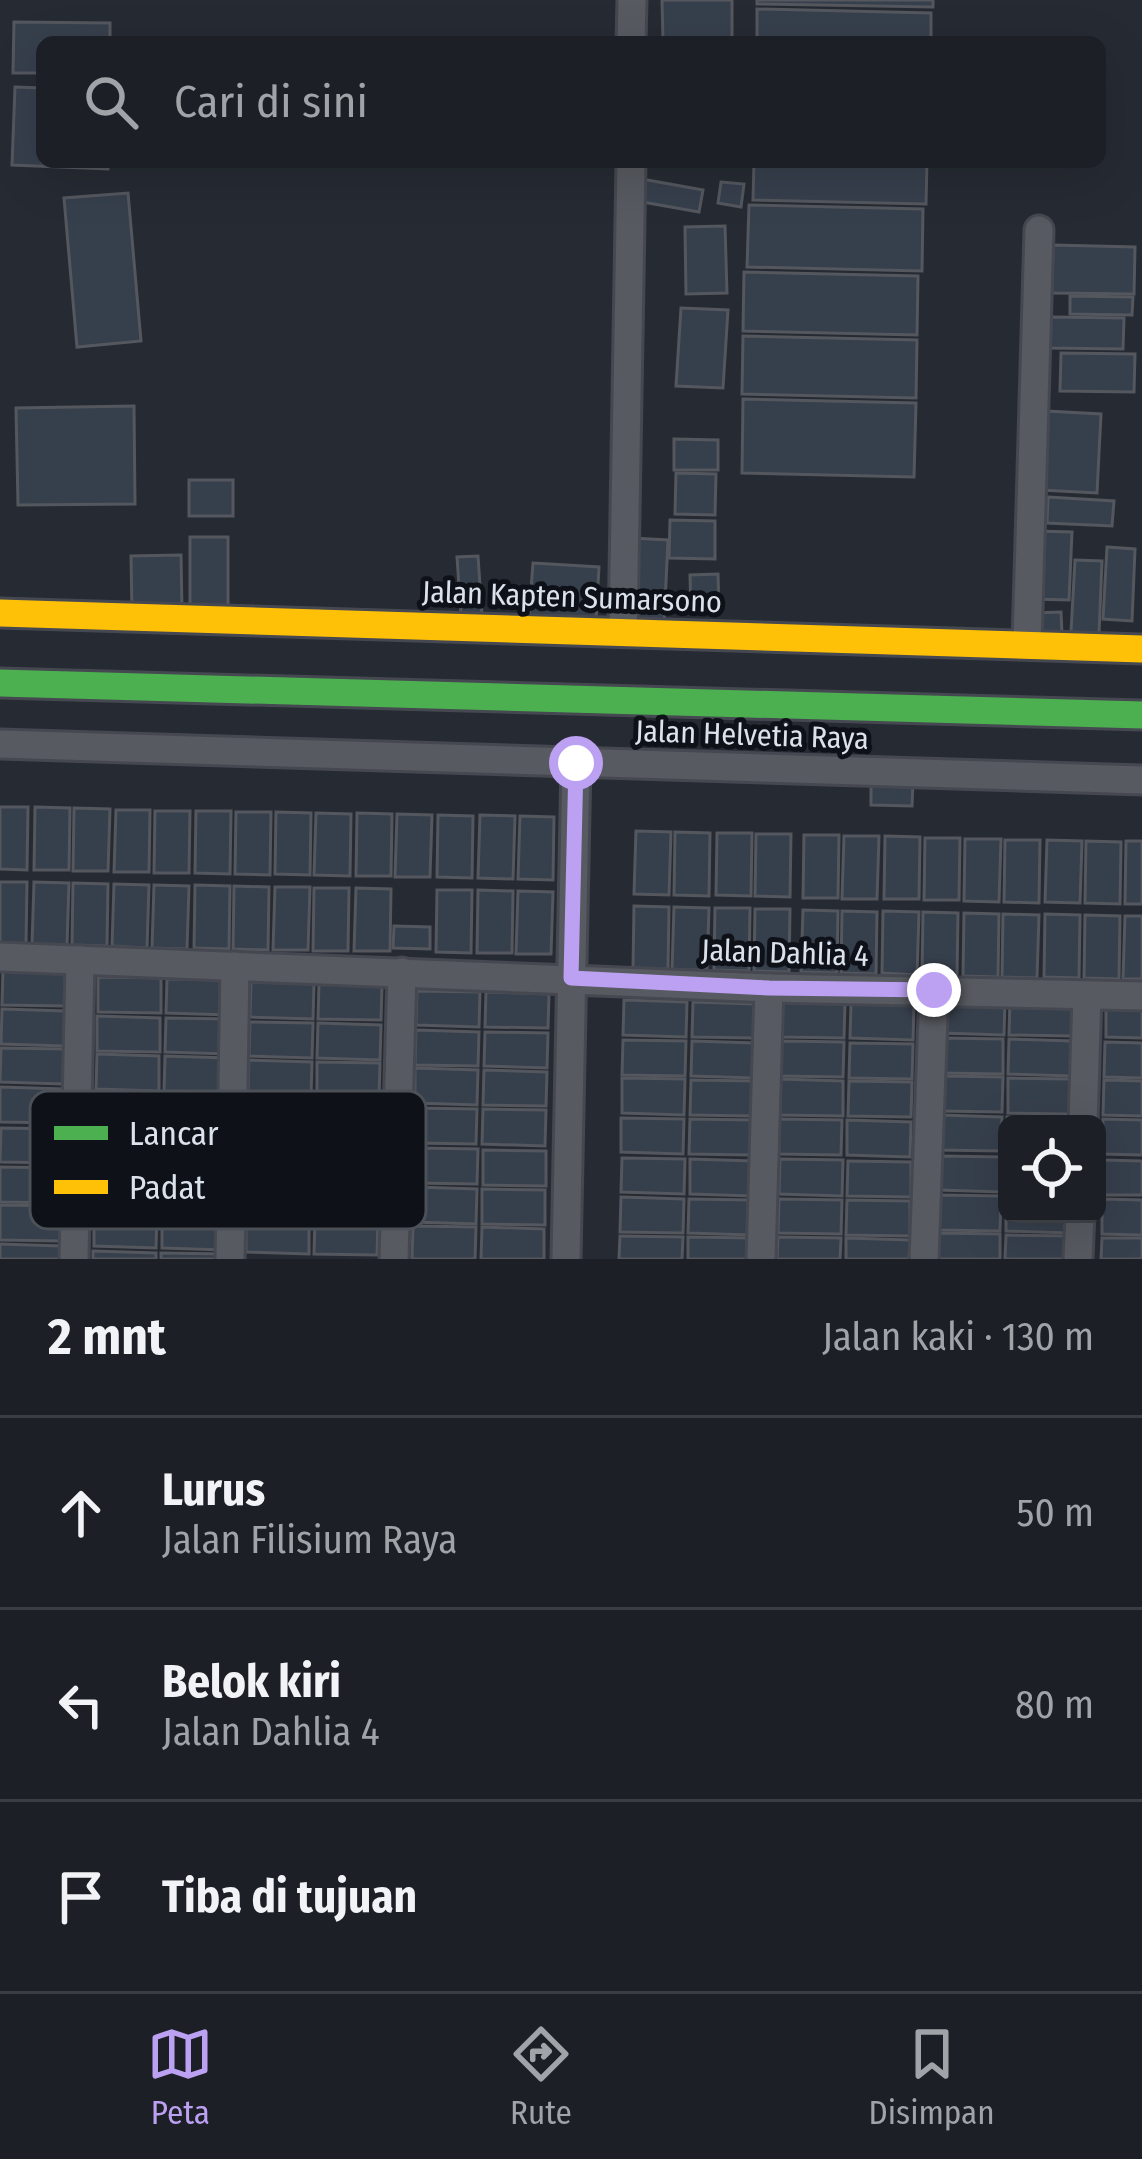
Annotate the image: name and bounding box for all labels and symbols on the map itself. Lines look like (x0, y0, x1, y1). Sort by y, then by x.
street label: Jalan Kapten Sumarsono (422, 574, 722, 620)
street label: Jalan Helvetia Raya (635, 713, 869, 757)
route start (549, 736, 603, 790)
street label: Jalan Dahlia 4 (701, 932, 869, 974)
route end (907, 963, 961, 1017)
legend (30, 1091, 426, 1229)
text: Lancar (129, 1114, 219, 1154)
text: Padat (129, 1168, 206, 1208)

